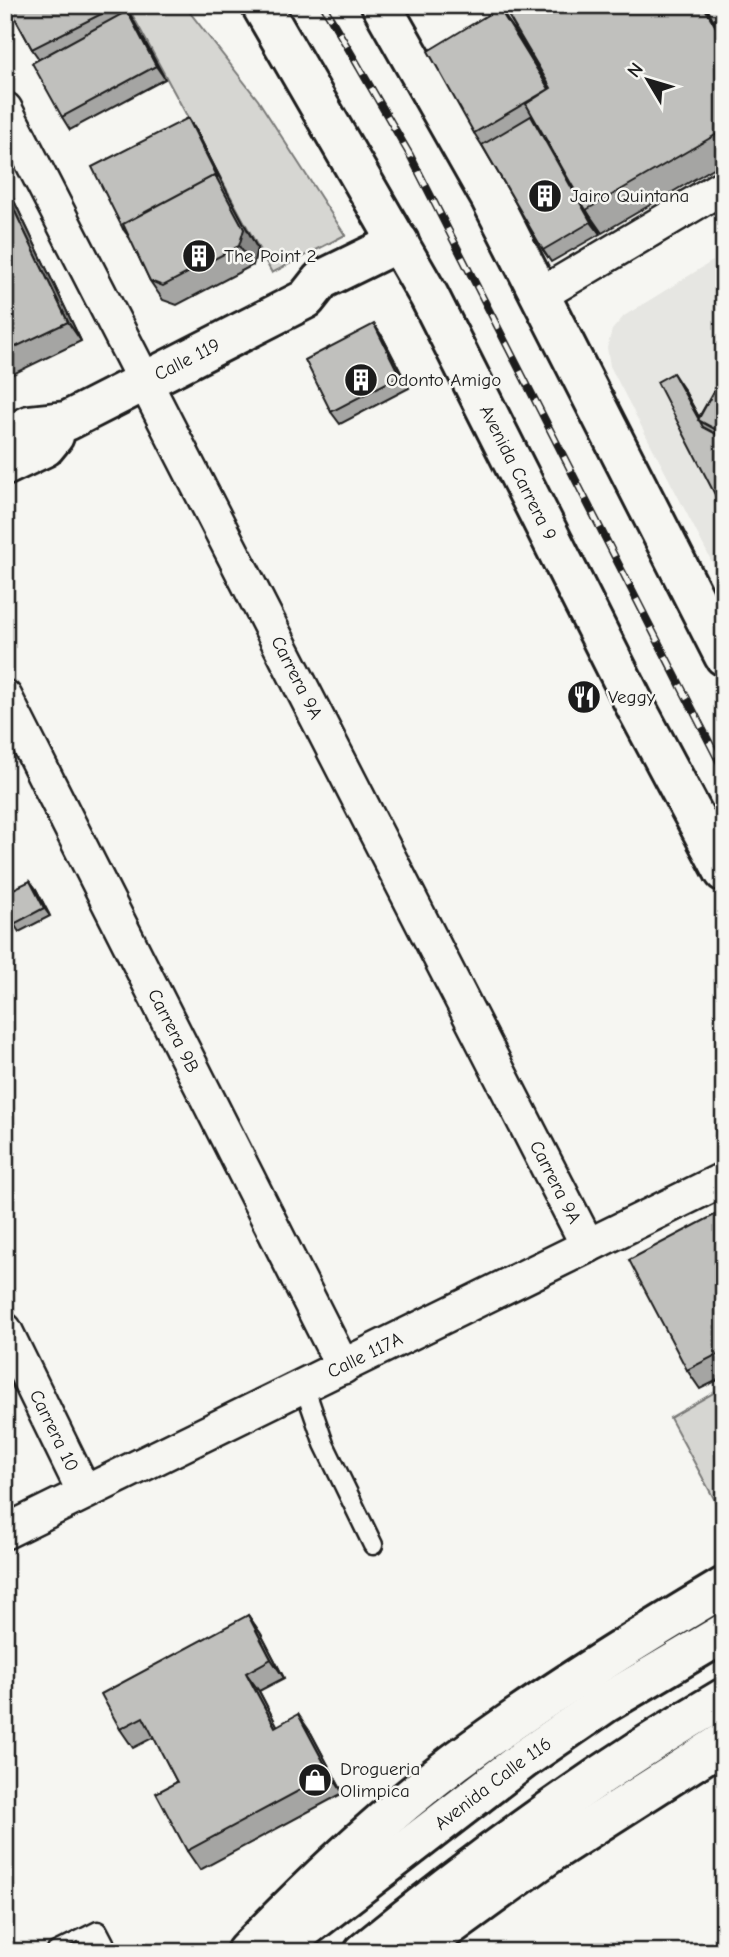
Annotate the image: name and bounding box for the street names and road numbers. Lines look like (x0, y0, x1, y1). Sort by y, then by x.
street label: Calle 119 (151, 334, 224, 386)
street label: Avenida Carrera 9 (475, 402, 561, 544)
street label: Carrera 9A (266, 632, 327, 723)
street label: Carrera 9B (143, 985, 204, 1076)
street label: Carrera 9A (525, 1137, 586, 1227)
street label: Calle 117A (324, 1328, 406, 1383)
street label: Carrera 10 (25, 1386, 83, 1475)
street label: Avenida Calle 116 (430, 1733, 556, 1835)

